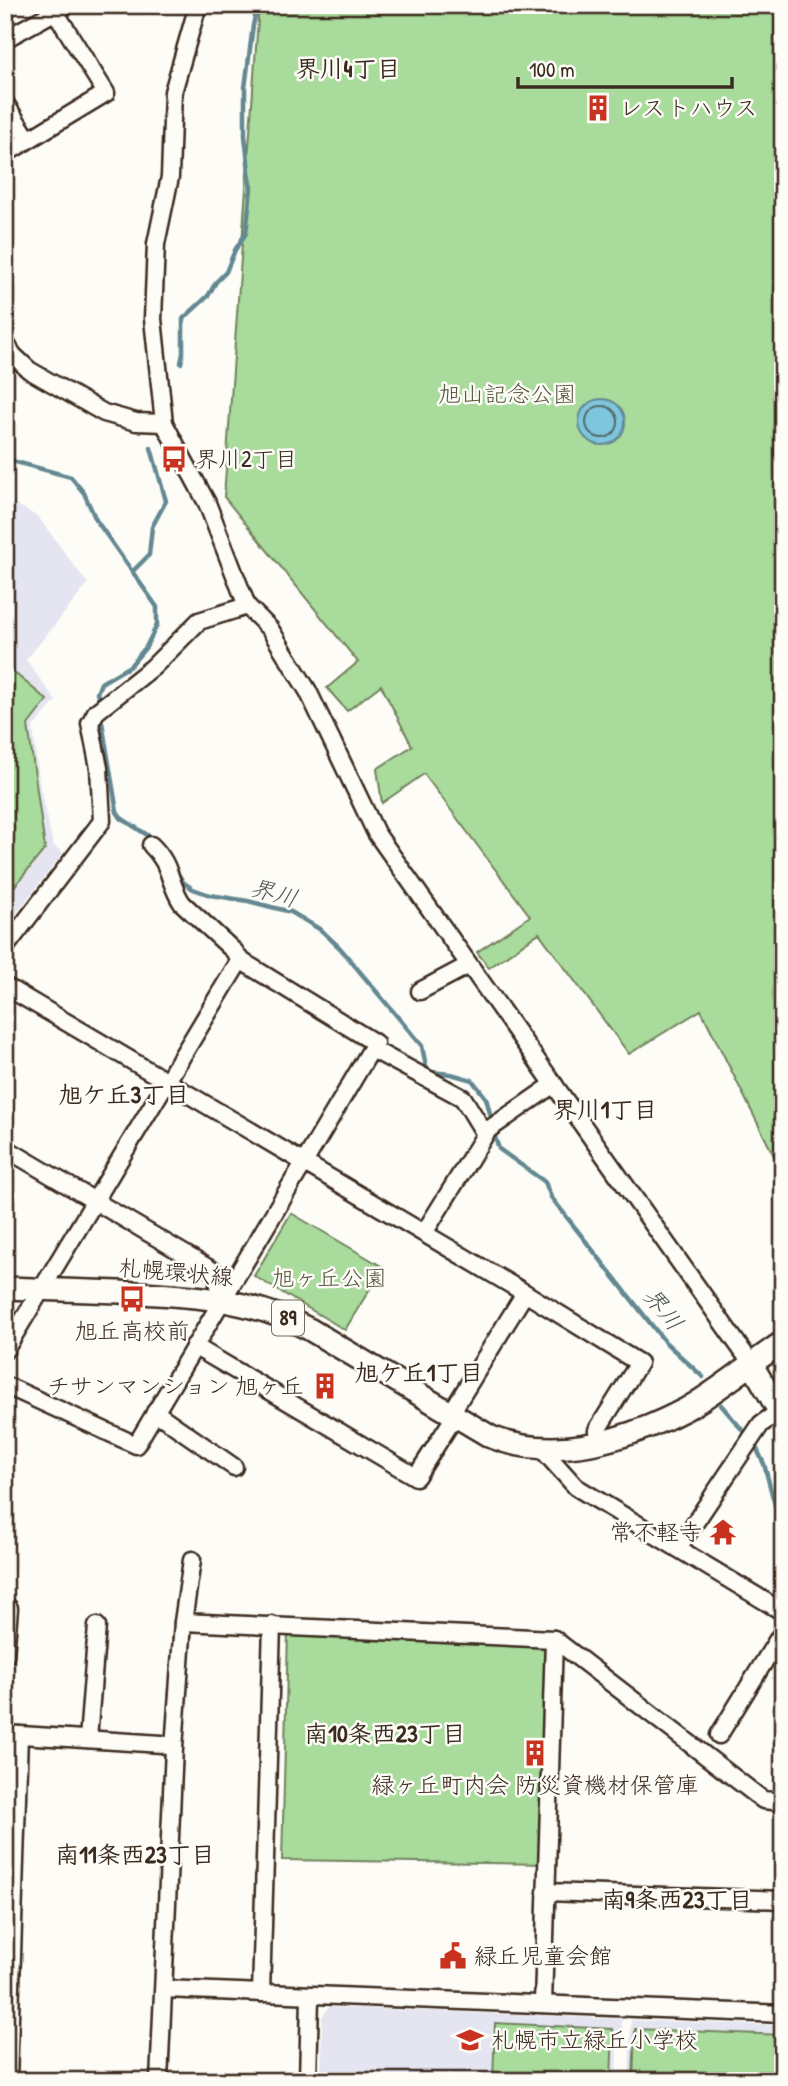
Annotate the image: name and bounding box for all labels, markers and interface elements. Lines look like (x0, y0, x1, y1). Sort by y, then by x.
scale bar (518, 46, 732, 90)
district label: 界川4丁目 (296, 52, 401, 84)
text: 100 m (529, 55, 575, 84)
place label: レストハウス (619, 92, 757, 123)
building icon: レストハウス (583, 93, 613, 123)
park label: 旭山記念公園 (438, 378, 576, 409)
place label: 界川2丁目 (195, 443, 298, 474)
bus stop icon: 界川2丁目 (159, 444, 189, 474)
water label: 界川 (247, 870, 302, 914)
district label: 旭ケ丘3丁目 (59, 1078, 189, 1110)
district label: 界川1丁目 (553, 1093, 657, 1125)
street label: 札幌環状線 (117, 1251, 235, 1292)
park label: 旭ヶ丘公園 (272, 1262, 387, 1293)
water label: 界川 (636, 1280, 691, 1337)
bus stop icon: 旭丘高校前 (117, 1284, 147, 1314)
road number: 89 (272, 1300, 304, 1336)
place label: 旭丘高校前 (75, 1315, 190, 1346)
district label: 旭ケ丘1丁目 (355, 1356, 483, 1388)
place label: チサンマンション 旭ヶ丘 (47, 1370, 304, 1401)
building icon: チサンマンション 旭ヶ丘 (310, 1371, 340, 1401)
place label: 常不軽寺 (610, 1516, 702, 1547)
temple icon: 常不軽寺 (708, 1517, 738, 1547)
district label: 南10条西23丁目 (304, 1717, 466, 1749)
building icon: 緑ヶ丘町内会 防災資機材保管庫 (520, 1738, 550, 1768)
place label: 緑ヶ丘町内会 防災資機材保管庫 (371, 1769, 699, 1800)
district label: 南11条西23丁目 (55, 1838, 215, 1870)
district label: 南9条西23丁目 (602, 1883, 752, 1915)
place label: 緑丘児童会館 (474, 1940, 612, 1971)
public building icon: 緑丘児童会館 (438, 1941, 468, 1971)
place label: 札幌市立緑丘小学校 (491, 2024, 698, 2055)
school or university icon: 札幌市立緑丘小学校 (455, 2025, 485, 2055)

